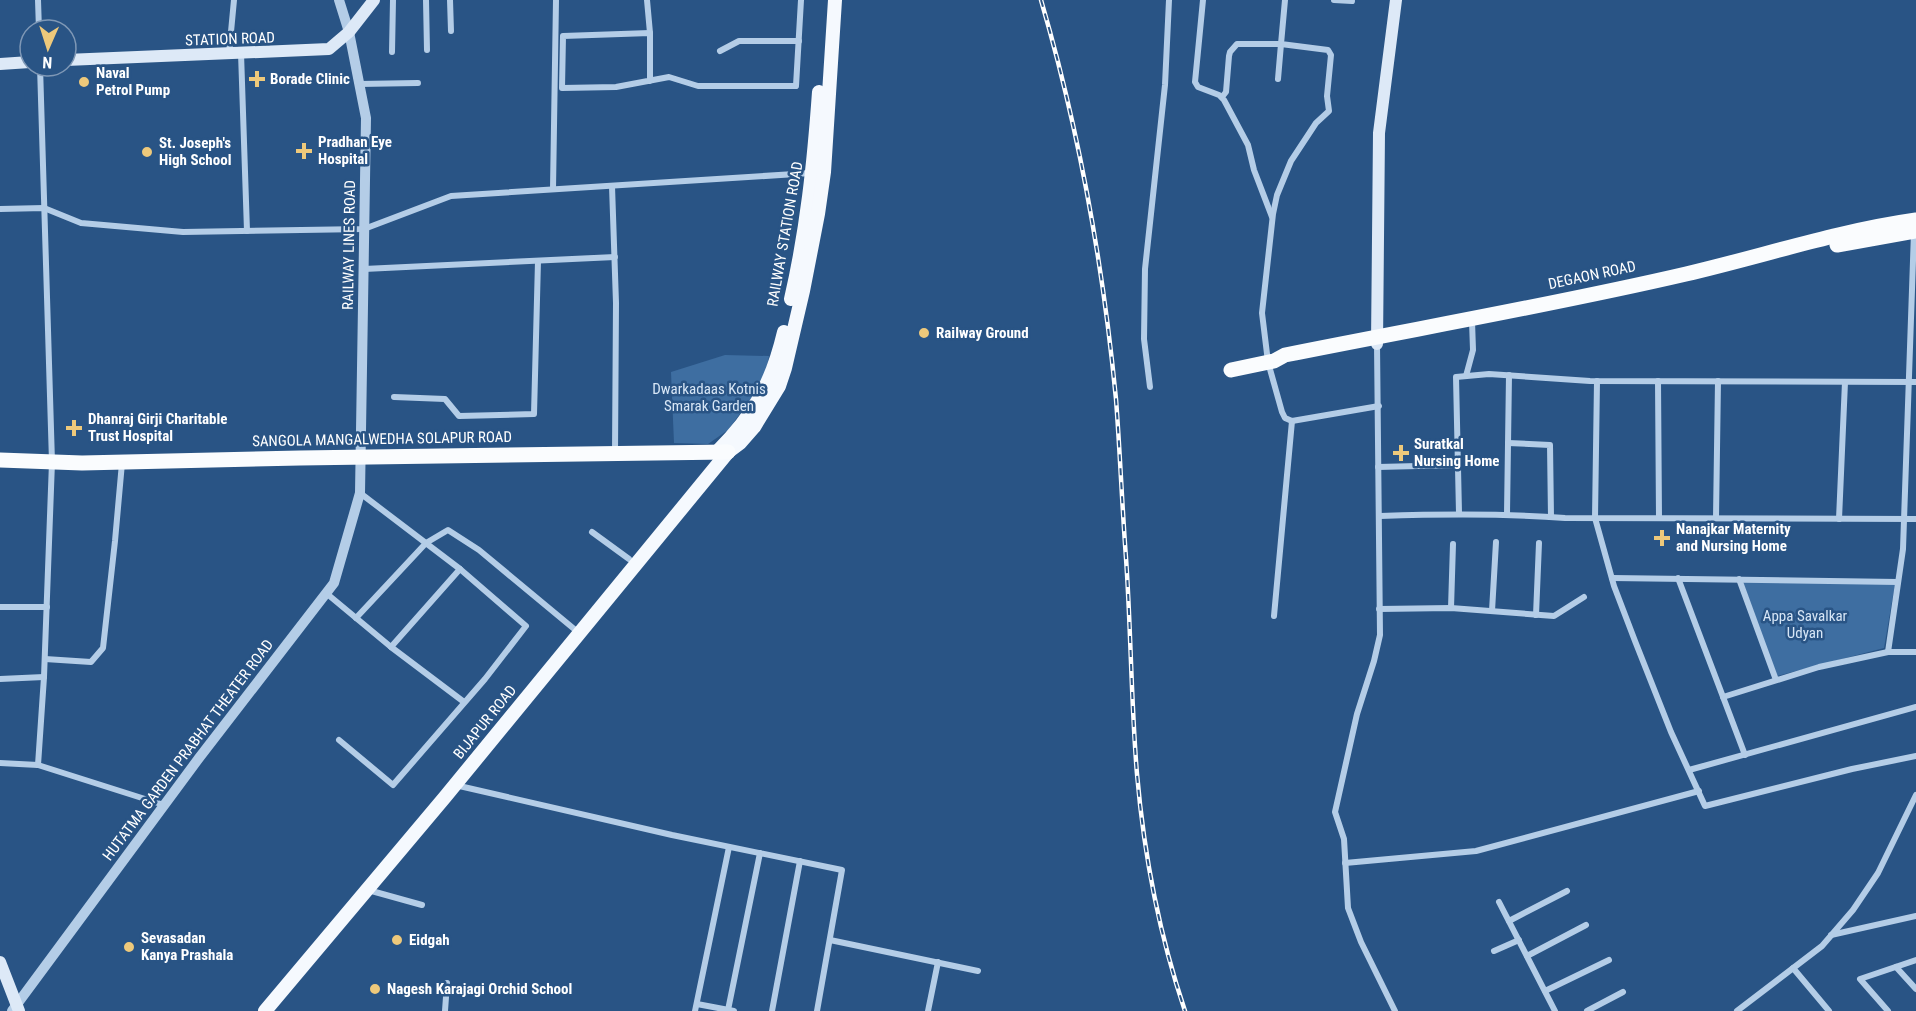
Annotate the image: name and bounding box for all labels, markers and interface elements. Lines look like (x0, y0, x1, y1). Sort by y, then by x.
north arrow (18, 18, 78, 78)
street label: STATION ROAD (185, 28, 275, 50)
text: N (42, 53, 53, 72)
place label: Naval Petrol Pump (96, 64, 170, 99)
marker: Borade Clinic (248, 70, 266, 88)
place label: Borade Clinic (270, 70, 350, 88)
marker: Naval Petrol Pump (77, 75, 91, 89)
place label: Pradhan Eye Hospital (318, 133, 392, 168)
place label: St. Joseph's High School (159, 134, 231, 169)
marker: Pradhan Eye Hospital (295, 142, 313, 160)
marker: St. Joseph's High School (140, 145, 154, 159)
street label: RAILWAY STATION ROAD (763, 160, 807, 308)
street label: RAILWAY LINES ROAD (339, 180, 359, 310)
street label: DEGAON ROAD (1546, 257, 1638, 293)
place label: Railway Ground (936, 324, 1029, 342)
marker: Railway Ground (917, 326, 931, 340)
park label: Dwarkadaas Kotnis Smarak Garden (652, 380, 766, 415)
place label: Dhanraj Girji Charitable Trust Hospital (88, 410, 228, 445)
marker: Dhanraj Girji Charitable Trust Hospital (65, 419, 83, 437)
street label: SANGOLA MANGALWEDHA SOLAPUR ROAD (252, 428, 512, 450)
place label: Suratkal Nursing Home (1414, 435, 1499, 470)
marker: Suratkal Nursing Home (1392, 444, 1410, 462)
place label: Nanajkar Maternity and Nursing Home (1676, 520, 1791, 555)
marker: Nanajkar Maternity and Nursing Home (1653, 529, 1671, 547)
park label: Appa Savalkar Udyan (1763, 607, 1848, 642)
street label: HUTATMA GARDEN PRABHAT THEATER ROAD (99, 636, 277, 864)
street label: BIJAPUR ROAD (450, 681, 520, 763)
place label: Sevasadan Kanya Prashala (141, 929, 233, 964)
place label: Eidgah (409, 931, 450, 949)
marker: Eidgah (390, 933, 404, 947)
marker: Sevasadan Kanya Prashala (122, 940, 136, 954)
place label: Nagesh Karajagi Orchid School (387, 980, 572, 998)
marker: Nagesh Karajagi Orchid School (368, 982, 382, 996)

